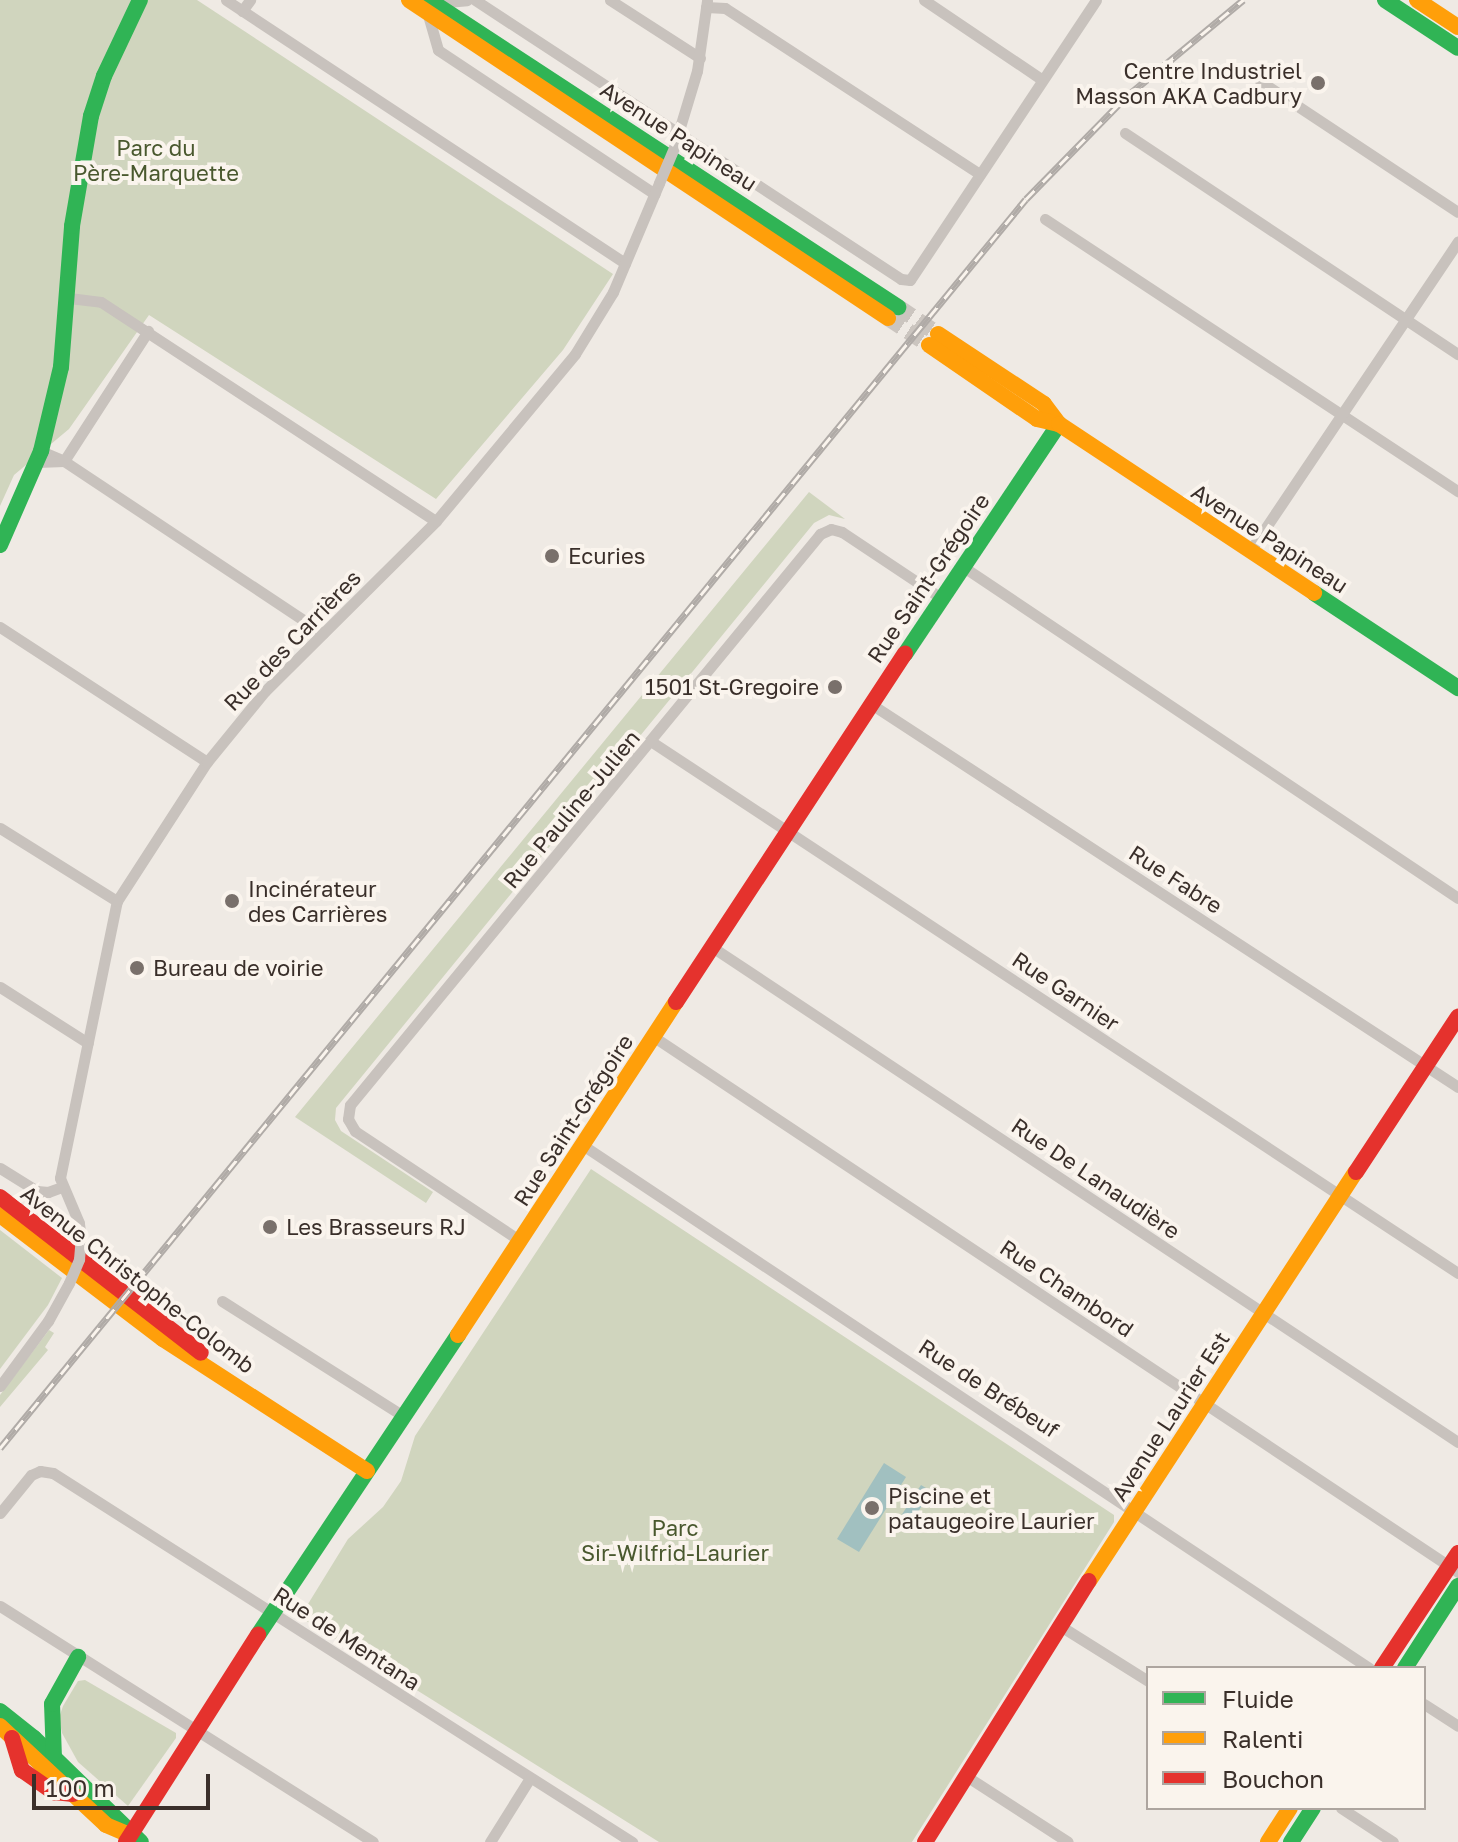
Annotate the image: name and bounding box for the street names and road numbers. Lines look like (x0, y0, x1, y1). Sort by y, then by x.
street label: Avenue Papineau (596, 76, 762, 196)
street label: Avenue Papineau (1187, 478, 1353, 598)
street label: Rue Saint-Grégoire (861, 488, 995, 668)
street label: Rue des Carrières (218, 564, 366, 716)
street label: Rue Pauline-Julien (497, 725, 645, 893)
street label: Rue Fabre (1124, 839, 1228, 919)
street label: Rue Garnier (1007, 946, 1125, 1036)
street label: Rue Saint-Grégoire (508, 1029, 638, 1211)
street label: Rue De Lanaudière (1007, 1112, 1185, 1244)
street label: Avenue Christophe-Colomb (16, 1180, 260, 1378)
street label: Rue Chambord (995, 1234, 1139, 1342)
street label: Avenue Laurier Est (1105, 1326, 1235, 1506)
street label: Rue de Brébeuf (914, 1333, 1064, 1443)
street label: Rue de Mentana (268, 1581, 426, 1695)

